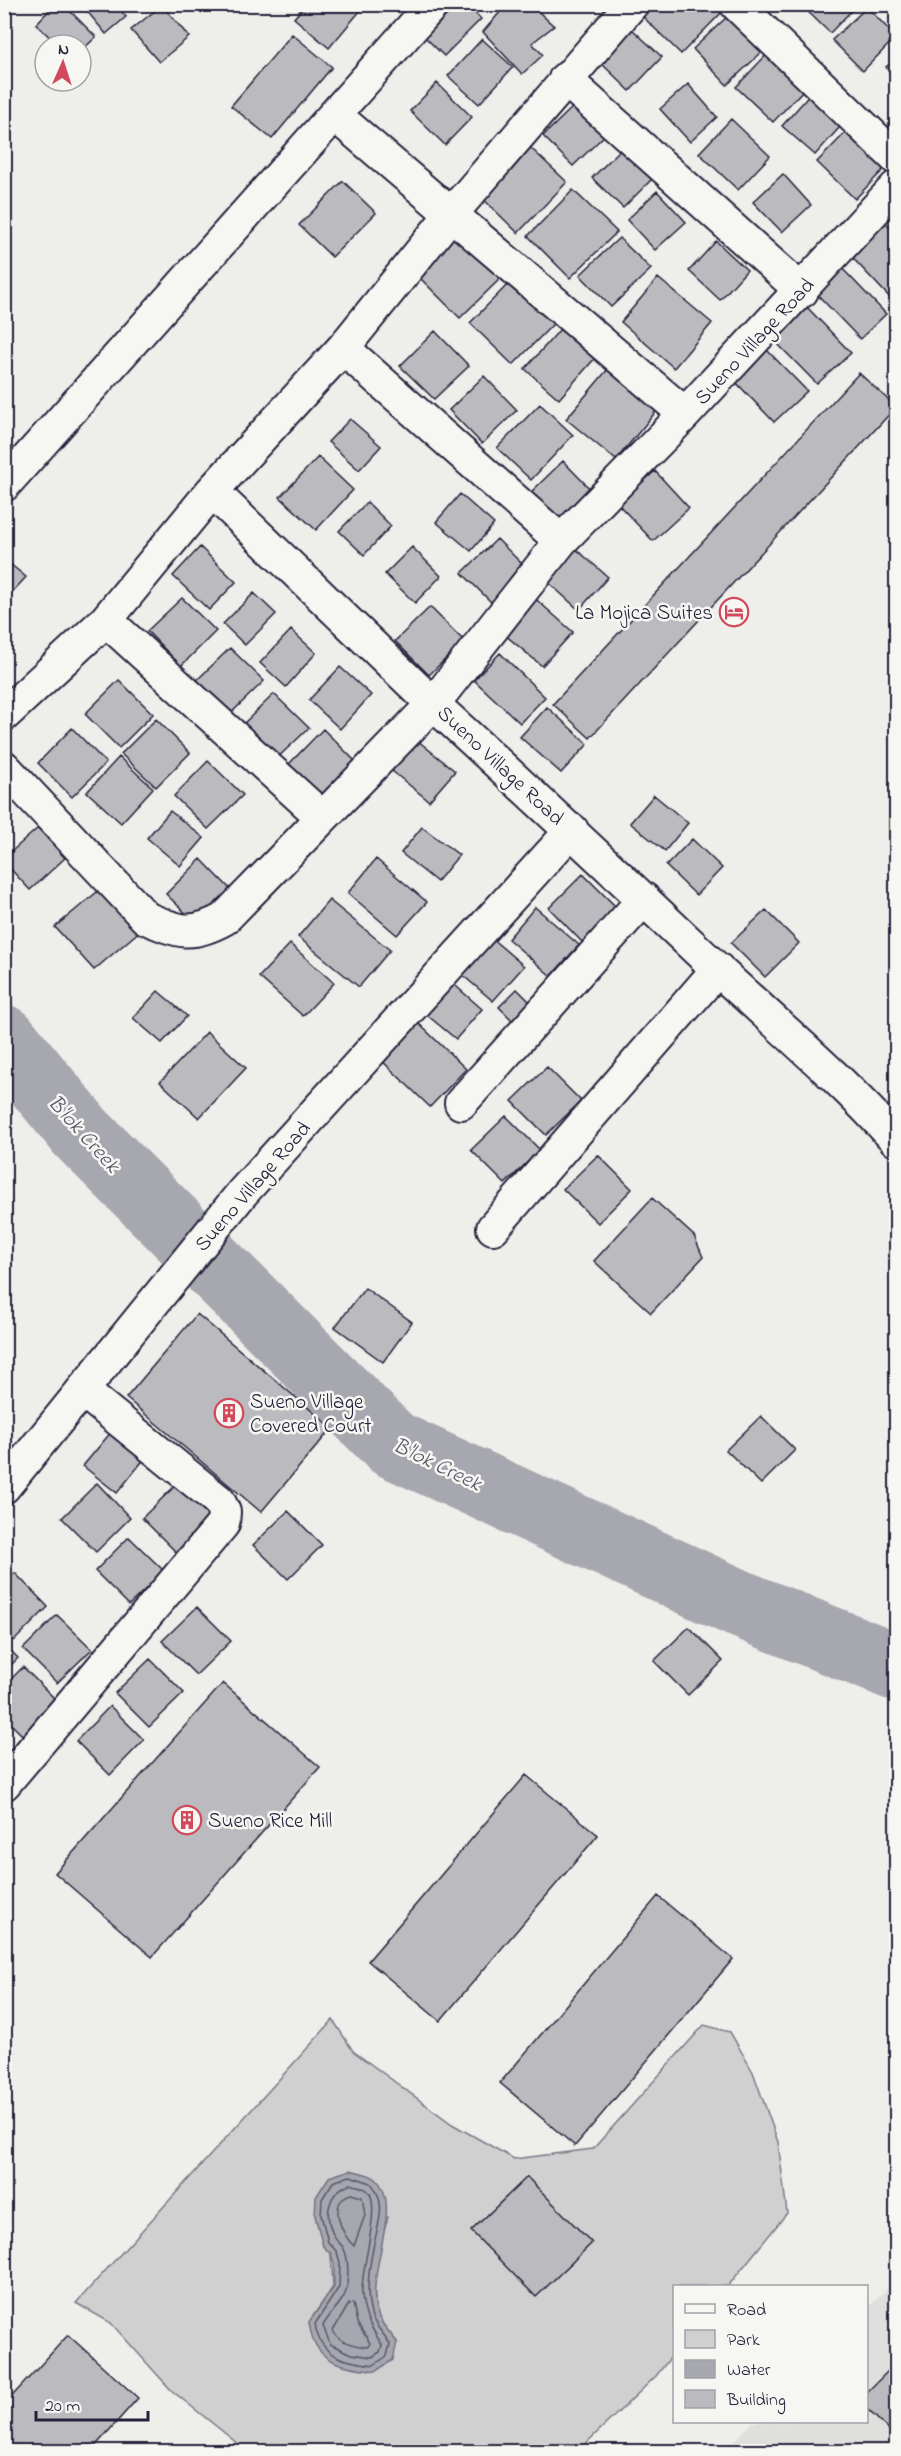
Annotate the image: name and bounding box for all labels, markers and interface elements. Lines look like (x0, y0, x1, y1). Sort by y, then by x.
north arrow (33, 33, 93, 93)
text: N (58, 38, 70, 62)
street label: Sueno Village Road (688, 272, 824, 414)
hotel icon: La Mojica Suites (718, 596, 750, 628)
place label: La Mojica Suites (575, 599, 713, 629)
street label: Sueno Village Road (428, 699, 570, 835)
water label: B'lok Creek (39, 1089, 127, 1182)
street label: Sueno Village Road (188, 1115, 320, 1260)
place label: Sueno Village Covered Court (250, 1388, 372, 1442)
building icon: Sueno Village Covered Court (213, 1397, 245, 1429)
water label: B'lok Creek (387, 1431, 488, 1501)
building icon: Sueno Rice Mill (171, 1804, 203, 1836)
place label: Sueno Rice Mill (208, 1807, 332, 1837)
legend (673, 2285, 868, 2423)
text: Road (727, 2298, 766, 2324)
text: Park (727, 2328, 760, 2354)
text: Water (727, 2358, 771, 2384)
scale bar (36, 2384, 148, 2422)
text: Building (726, 2388, 786, 2415)
text: 20 m (45, 2394, 80, 2420)

